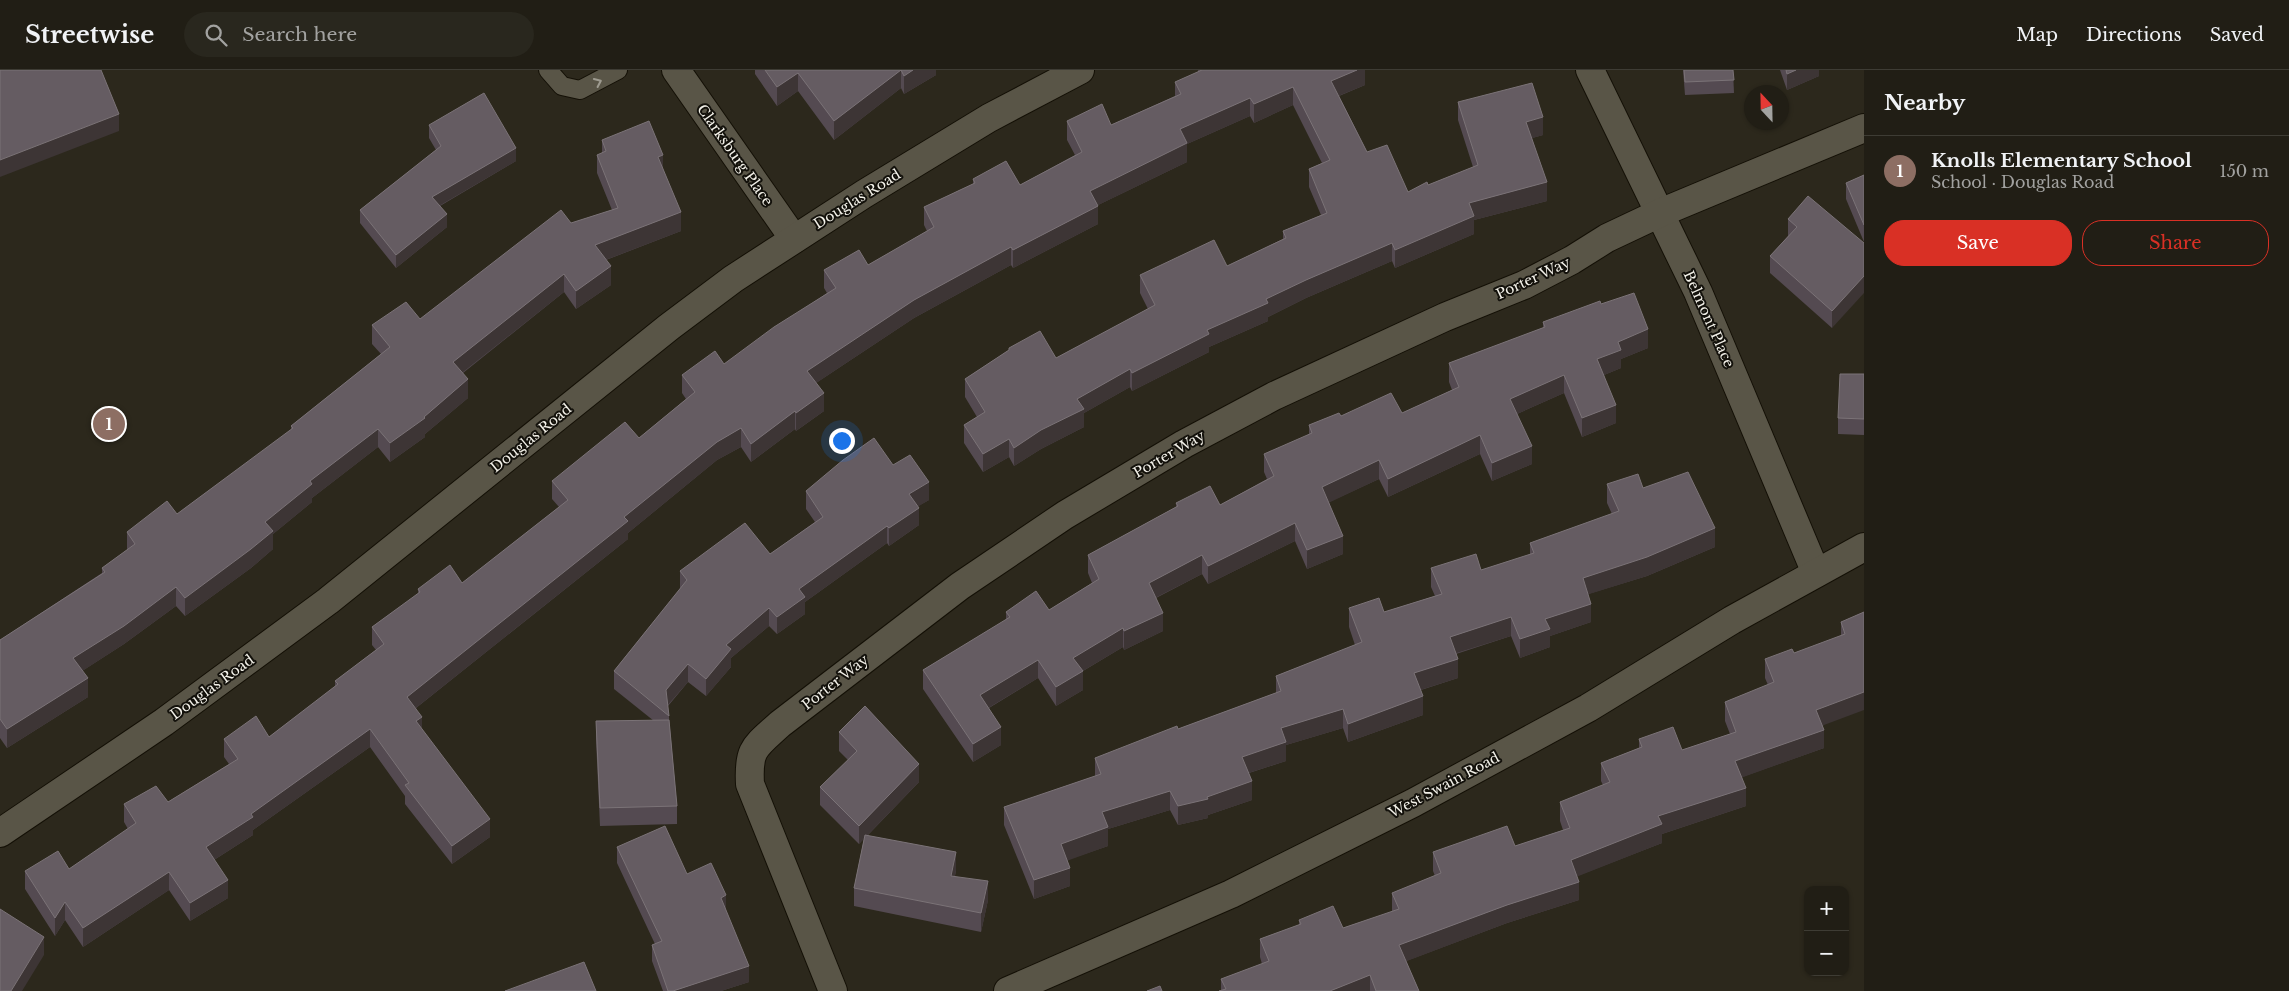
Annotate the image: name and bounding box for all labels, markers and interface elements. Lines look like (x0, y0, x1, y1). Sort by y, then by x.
search box (184, 12, 534, 57)
text: Streetwise (25, 20, 154, 49)
icon: search (202, 21, 230, 49)
text: Search here (242, 23, 357, 46)
text: Map (2016, 24, 2058, 46)
text: Directions (2086, 24, 2182, 46)
text: Saved (2210, 24, 2264, 46)
one-way arrow (592, 79, 601, 89)
north arrow (1744, 85, 1789, 130)
text: Nearby (1884, 90, 1965, 116)
street label: Clarksburg Place (693, 101, 777, 209)
text: Knolls Elementary School (1931, 149, 2192, 172)
text: 1 (1897, 161, 1903, 181)
text: 150 m (2220, 161, 2269, 181)
street label: Douglas Road (810, 165, 904, 233)
text: School · Douglas Road (1931, 172, 2114, 192)
button: Save (1884, 220, 2072, 266)
button: Share (2082, 220, 2269, 266)
street label: Porter Way (1493, 253, 1573, 303)
street label: Belmont Place (1680, 268, 1738, 370)
street label: Douglas Road (487, 399, 576, 476)
pin: 1 (93, 405, 125, 443)
street label: Porter Way (1130, 426, 1208, 482)
your location (829, 428, 855, 454)
street label: Douglas Road (167, 650, 258, 723)
street label: Porter Way (798, 650, 872, 714)
street label: West Swain Road (1385, 748, 1503, 822)
map controls (1804, 886, 1849, 976)
button: + (1804, 886, 1849, 931)
button: − (1804, 931, 1849, 976)

